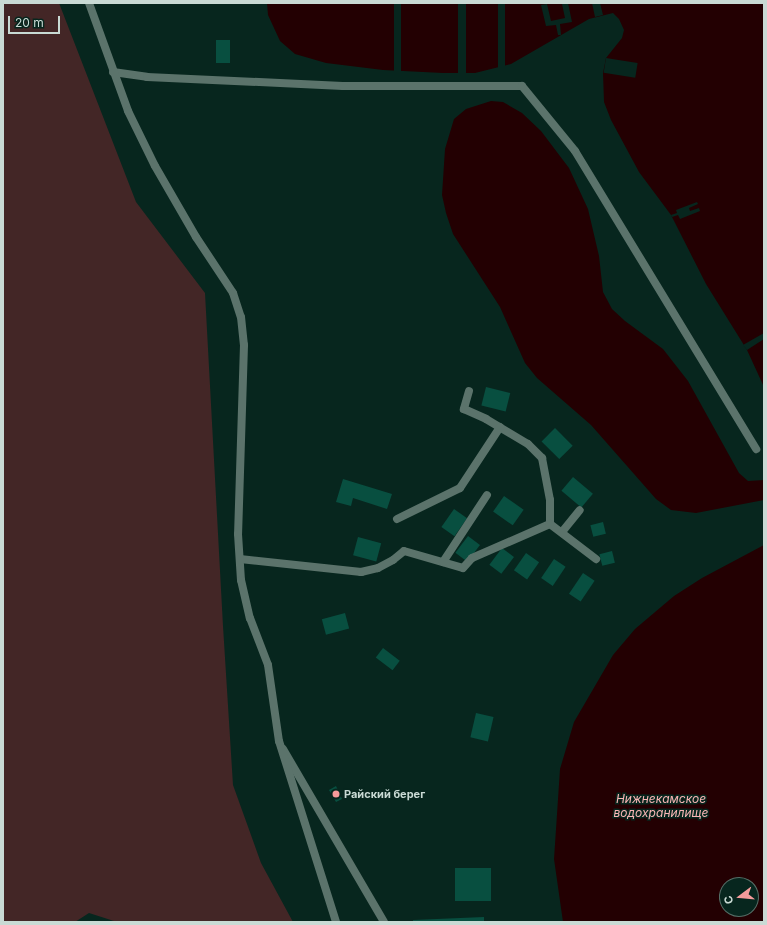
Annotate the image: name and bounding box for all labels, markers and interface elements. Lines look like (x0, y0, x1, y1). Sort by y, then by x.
scale bar (10, 8, 62, 34)
text: 20 m (15, 15, 44, 30)
place label: Райский берег (344, 787, 425, 801)
marker: Райский берег (331, 789, 341, 799)
water label: Нижнекамское водохранилище (614, 792, 708, 820)
north arrow (719, 877, 759, 917)
text: С (721, 894, 736, 906)

